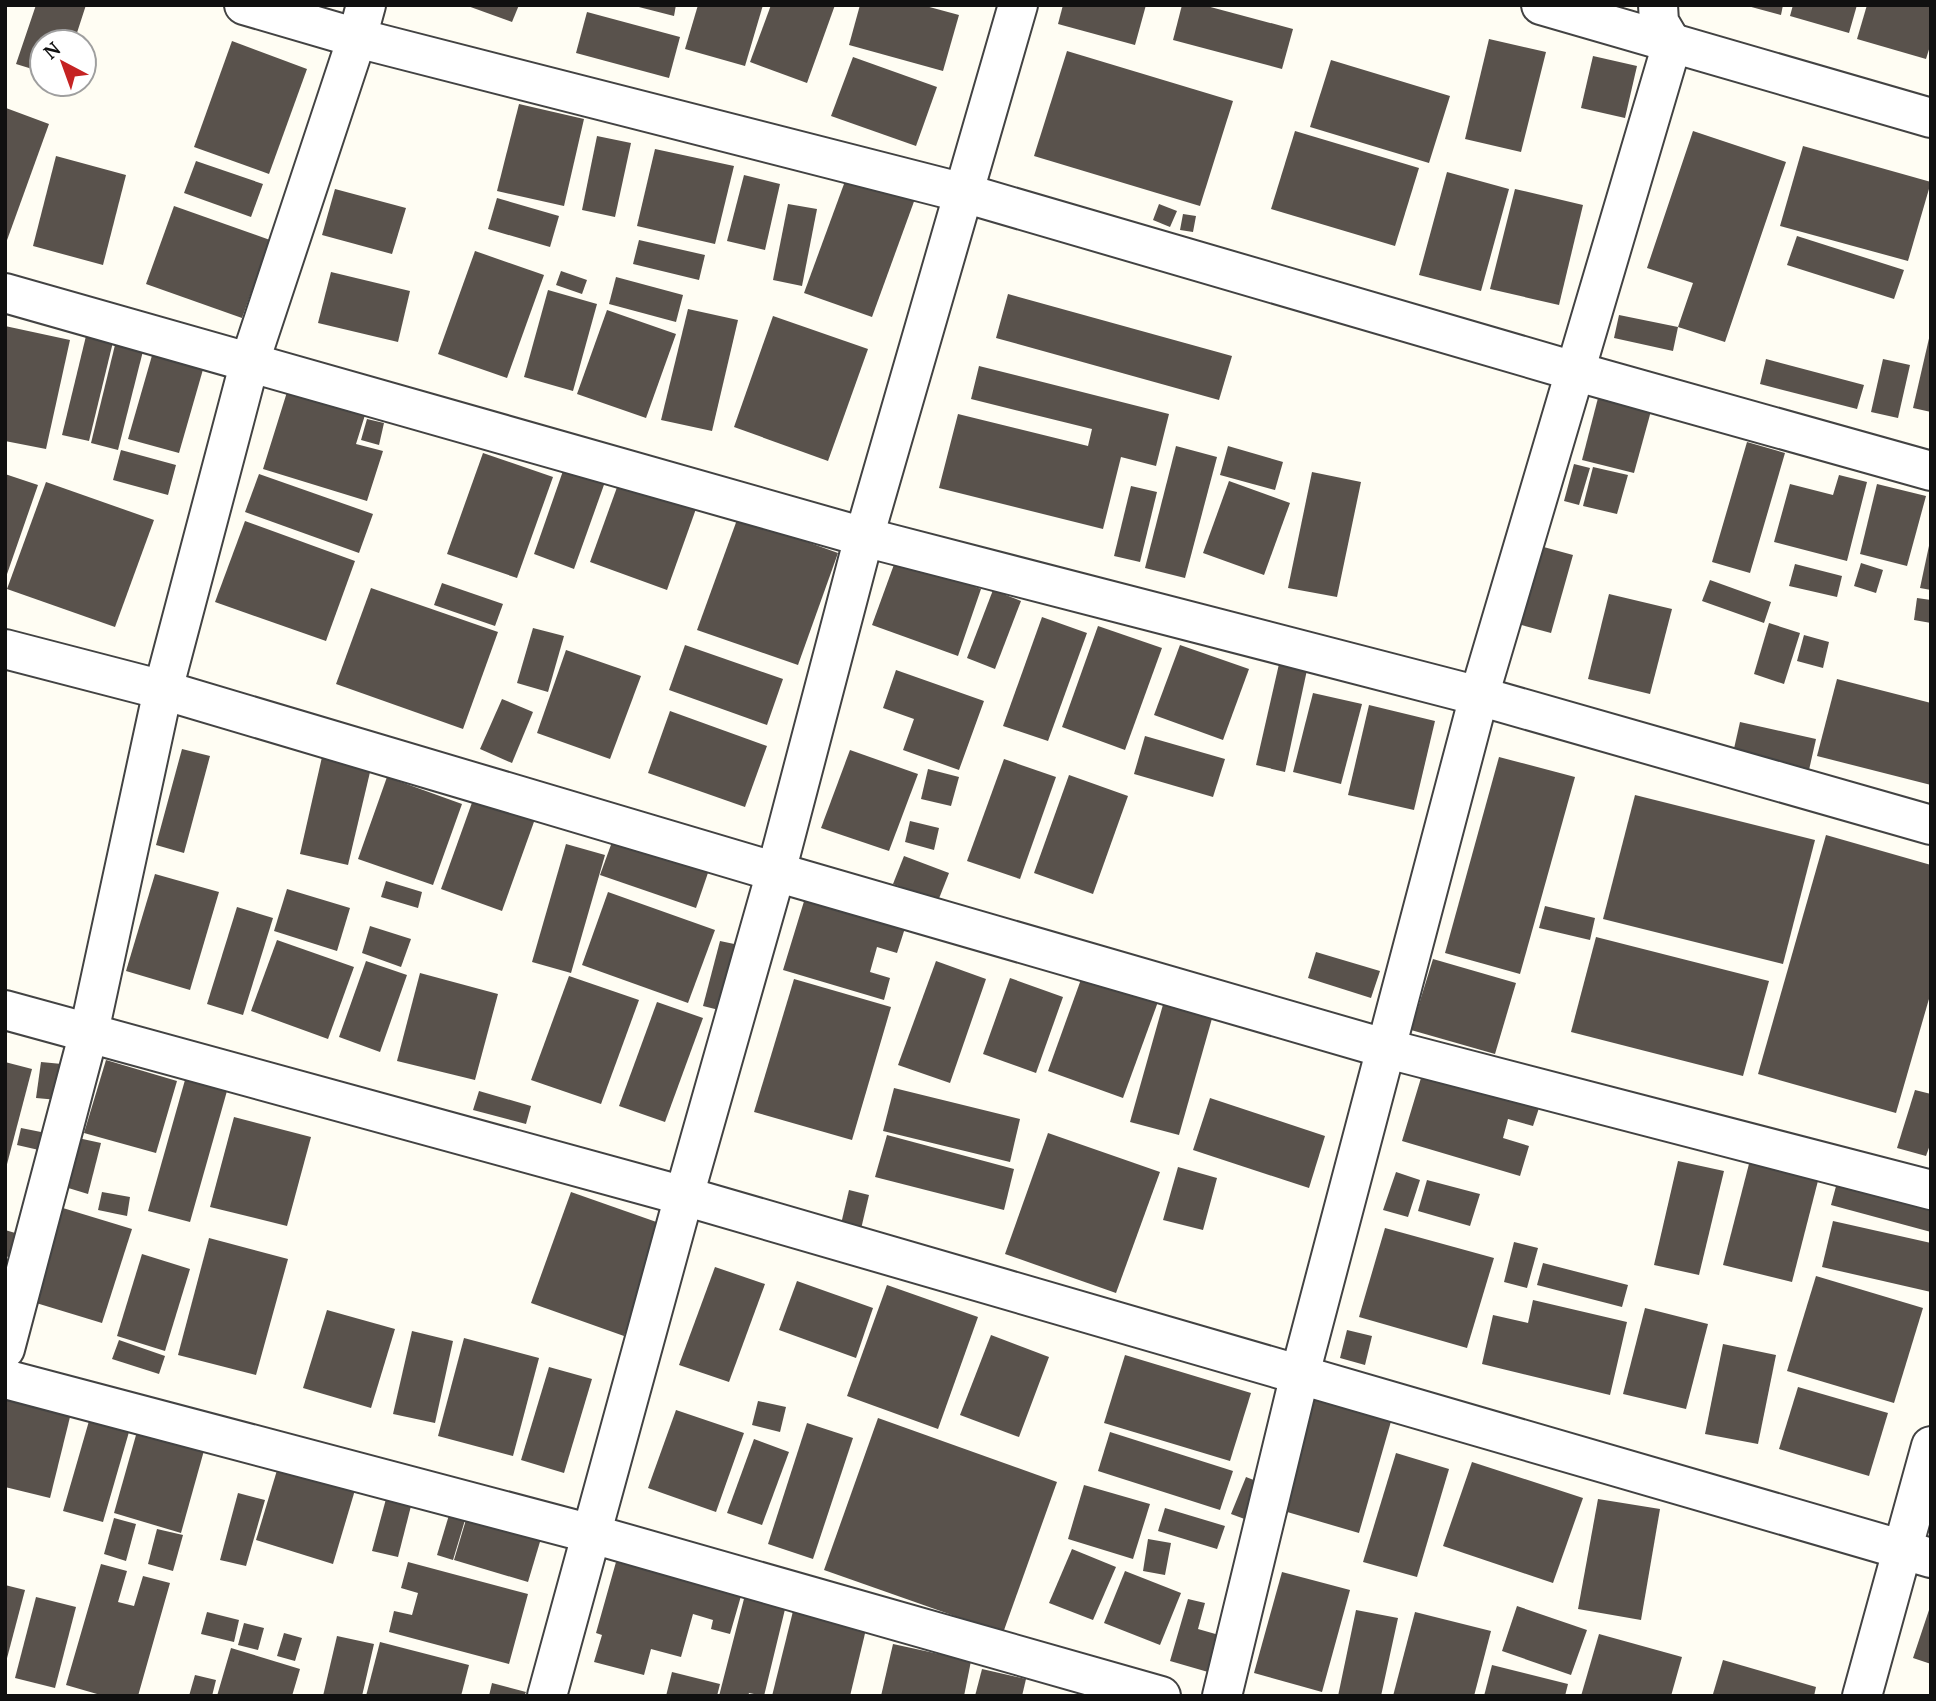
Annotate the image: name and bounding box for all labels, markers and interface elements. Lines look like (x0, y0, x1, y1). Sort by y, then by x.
north arrow (28, 28, 98, 98)
text: N (38, 35, 66, 64)

